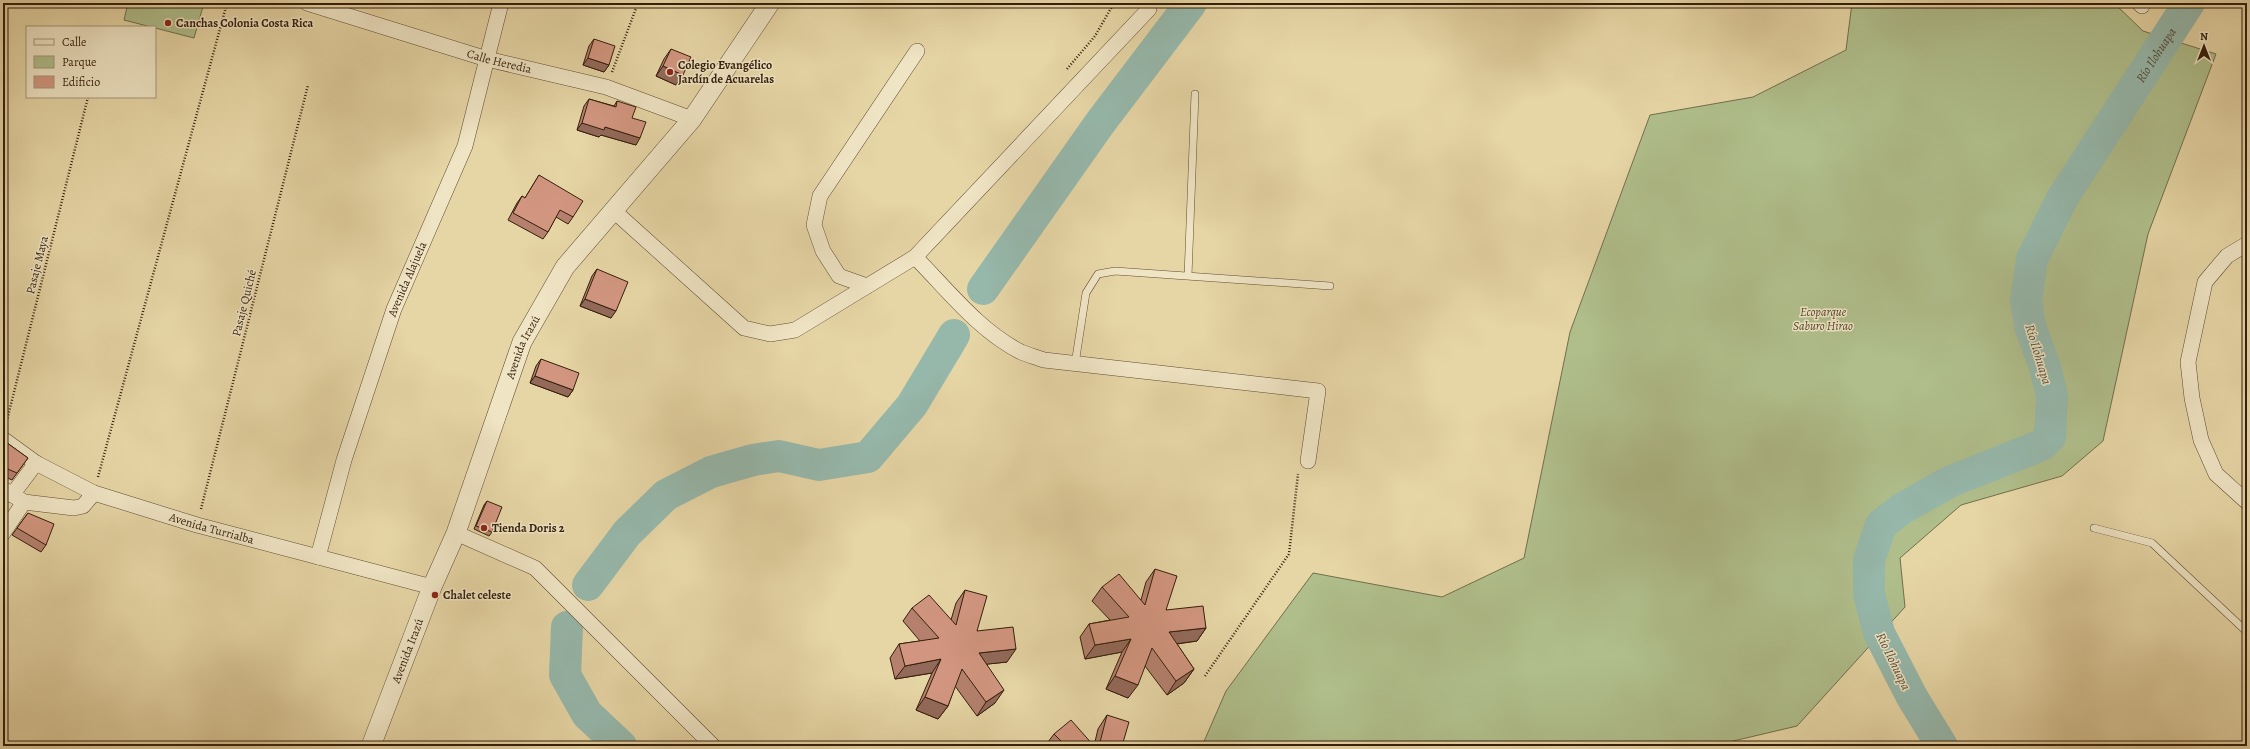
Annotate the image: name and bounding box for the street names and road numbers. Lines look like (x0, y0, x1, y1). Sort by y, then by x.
street label: Calle Heredia (465, 45, 534, 77)
street label: Pasaje Maya (22, 234, 52, 296)
street label: Avenida Alajuela (384, 239, 431, 320)
street label: Pasaje Quiché (228, 268, 260, 338)
street label: Avenida Irazú (502, 312, 544, 382)
street label: Avenida Turrialba (166, 509, 256, 548)
street label: Avenida Irazú (388, 616, 427, 686)

